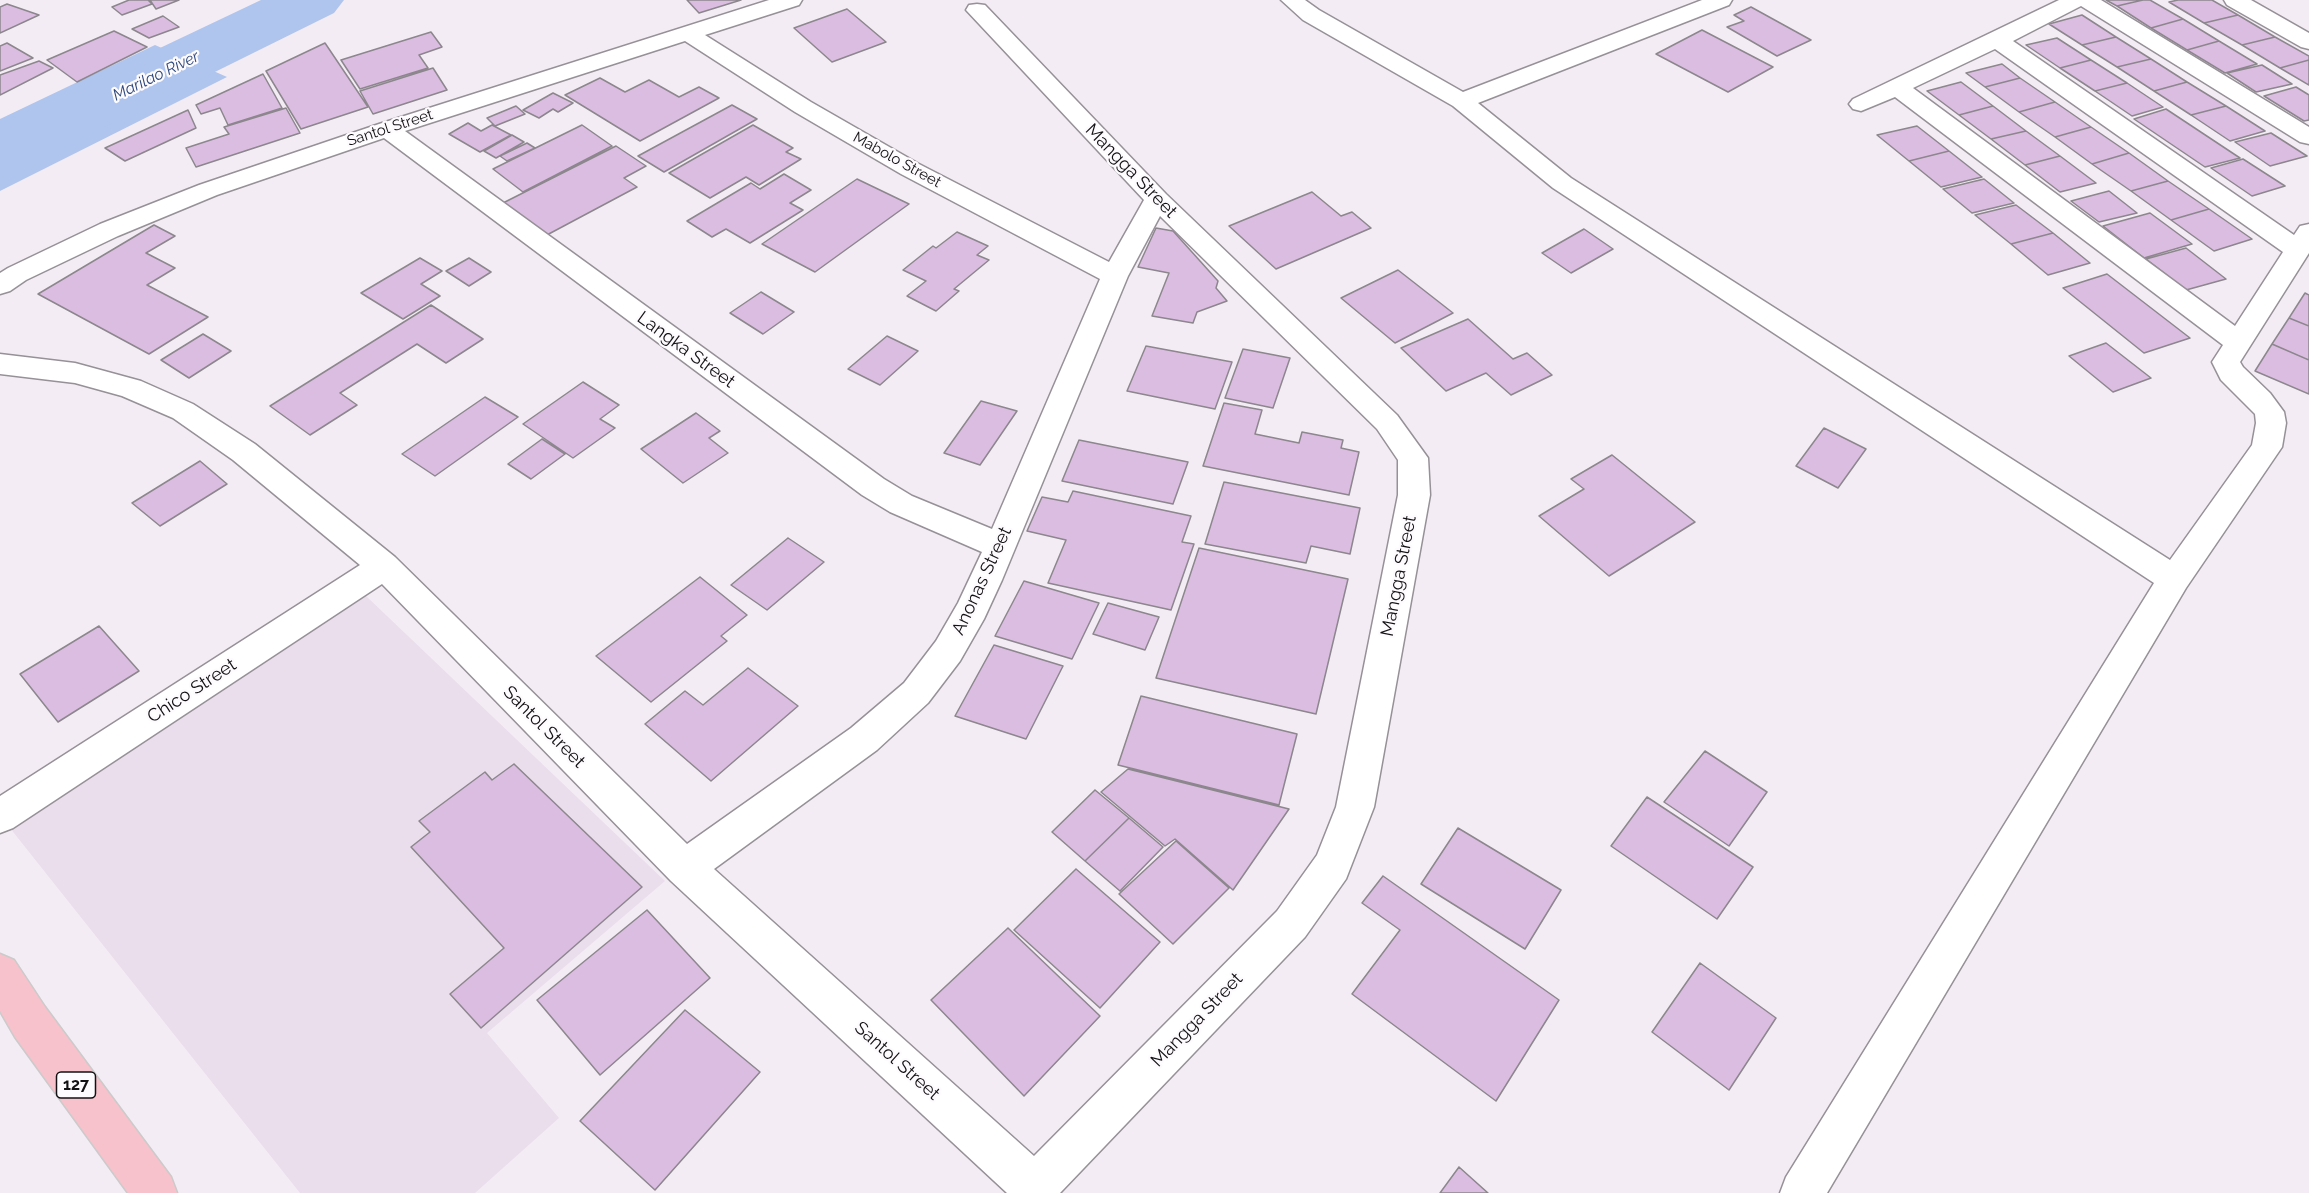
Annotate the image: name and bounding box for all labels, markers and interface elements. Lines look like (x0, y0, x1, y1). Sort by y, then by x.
water label: Marilao River (110, 47, 202, 105)
street label: Santol Street (345, 106, 435, 150)
street label: Mangga Street (1081, 119, 1181, 223)
street label: Mabolo Street (850, 128, 944, 192)
street label: Langka Street (633, 307, 739, 393)
street label: Mangga Street (1377, 514, 1421, 638)
street label: Anonas Street (948, 523, 1016, 639)
street label: Chico Street (143, 654, 241, 728)
street label: Santol Street (498, 681, 590, 773)
street label: Mangga Street (1147, 968, 1247, 1072)
street label: Santol Street (850, 1017, 944, 1105)
road number: 127 (56, 1072, 96, 1098)

